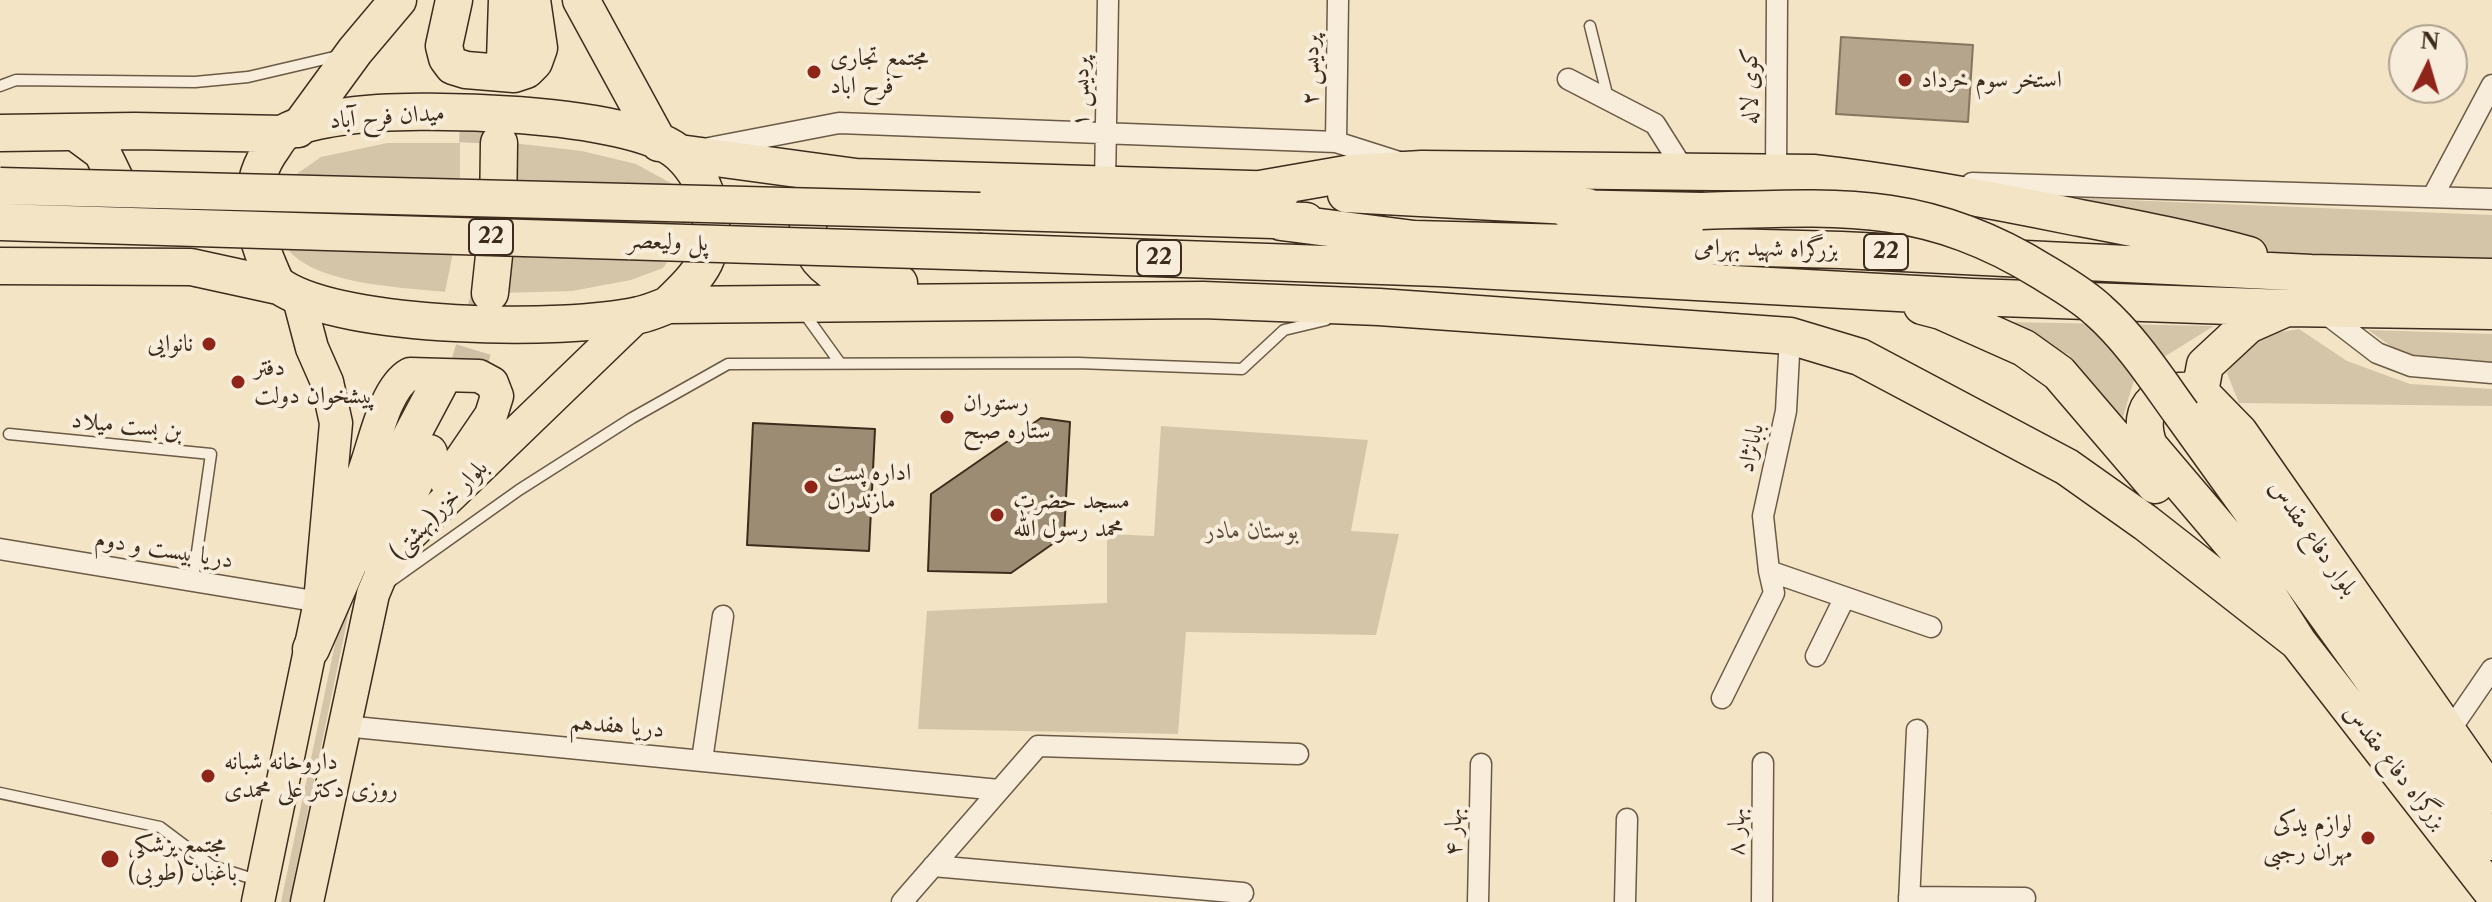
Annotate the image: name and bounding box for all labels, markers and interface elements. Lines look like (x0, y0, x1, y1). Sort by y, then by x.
north arrow (2388, 24, 2468, 104)
text: N (2419, 27, 2441, 56)
street label: پردیس ۲ (1296, 34, 1326, 106)
place label: مجتمع تجاری فرح اباد (830, 44, 929, 100)
street label: کوی لاله (1736, 47, 1764, 125)
street label: پردیس ۱ (1066, 56, 1096, 128)
marker: مجتمع تجاری فرح اباد (805, 63, 823, 81)
place label: استخر سوم خرداد (1921, 66, 2062, 94)
marker: استخر سوم خرداد (1896, 71, 1914, 89)
street label: میدان فرح آباد (328, 99, 446, 135)
road number: 22 (469, 219, 513, 255)
street label: پل ولیعصر (627, 226, 709, 258)
street label: بزرگراه شهید بهرامی (1694, 233, 1838, 265)
road number: 22 (1864, 234, 1908, 270)
road number: 22 (1137, 240, 1181, 276)
place label: نانوایی (147, 330, 193, 358)
marker: نانوایی (200, 335, 218, 353)
place label: دفتر پیشخوان دولت (254, 354, 375, 410)
marker: دفتر پیشخوان دولت (229, 373, 247, 391)
place label: رستوران ستاره صبح (963, 389, 1051, 445)
street label: بن بست میلاد (70, 406, 184, 446)
marker: رستوران ستاره صبح (938, 408, 956, 426)
street label: بابانژاد (1731, 421, 1771, 475)
street label: بلوار خزر(بهشتی) (384, 454, 494, 566)
place label: اداره پست مازندران (827, 459, 911, 515)
street label: بلوار دفاع مقدس (2262, 474, 2364, 602)
marker: اداره پست مازندران (802, 478, 820, 496)
place label: مسجد حضرت محمد رسول الله (1013, 487, 1130, 543)
marker: مسجد حضرت محمد رسول الله (988, 506, 1006, 524)
park label: بوستان مادر (1205, 517, 1299, 545)
street label: دریا بیست و دوم (93, 525, 235, 575)
street label: بزرگراه دفاع مقدس (2337, 699, 2453, 835)
street label: دریا هفدهم (569, 708, 665, 744)
place label: داروخانه شبانه روزی دکتر علی محمدی (224, 748, 398, 804)
marker: داروخانه شبانه روزی دکتر علی محمدی (199, 767, 217, 785)
street label: بهار ۴ (1439, 808, 1469, 856)
street label: بهار ۸ (1722, 808, 1752, 856)
place label: لوازم یدکی مهران رجبی (2263, 810, 2352, 866)
marker: لوازم یدکی مهران رجبی (2359, 829, 2377, 847)
place label: مجتمع پزشکی باغبان (طوبی) (128, 831, 237, 887)
marker: مجتمع پزشکی باغبان (طوبی) (99, 848, 121, 870)

